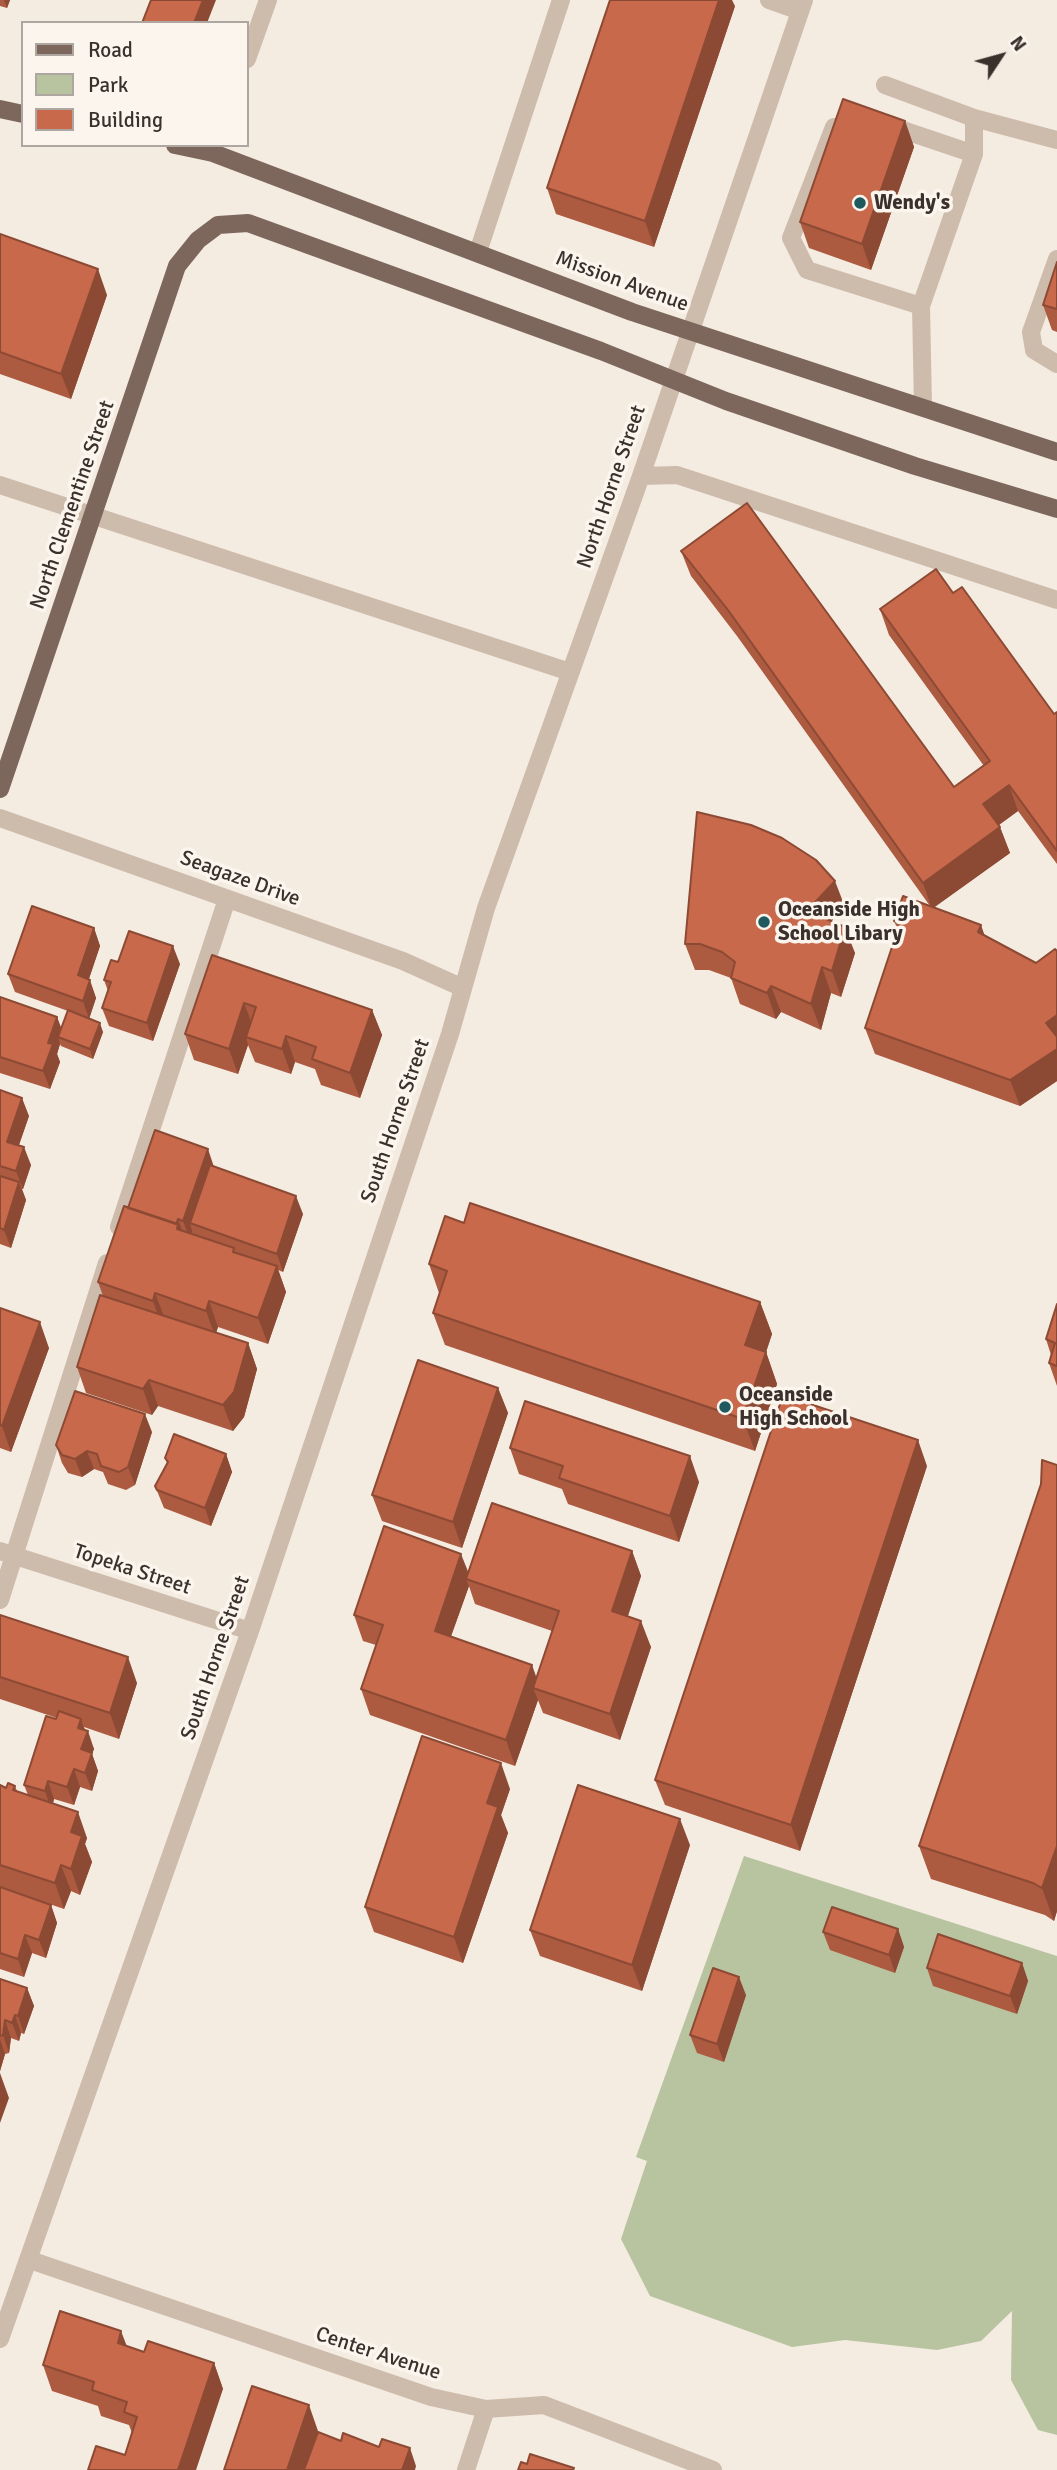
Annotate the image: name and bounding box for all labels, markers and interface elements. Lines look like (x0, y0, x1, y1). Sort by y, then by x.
legend (21, 21, 248, 147)
north arrow (966, 21, 1036, 91)
text: N (1004, 31, 1032, 56)
text: Road (88, 37, 133, 63)
text: Park (88, 72, 128, 98)
text: Building (88, 107, 163, 133)
place label: Wendy's (874, 190, 950, 216)
marker: Wendy's (852, 195, 868, 211)
street label: Mission Avenue (552, 246, 692, 318)
street label: North Clementine Street (25, 397, 121, 613)
street label: North Horne Street (572, 402, 652, 572)
street label: Seagaze Drive (177, 846, 303, 912)
place label: Oceanside High School Libary (778, 897, 920, 947)
marker: Oceanside High School Libary (756, 914, 772, 930)
street label: South Horne Street (356, 1036, 436, 1206)
place label: Oceanside High School (739, 1382, 849, 1432)
marker: Oceanside High School (717, 1399, 733, 1415)
street label: Topeka Street (70, 1539, 194, 1601)
street label: South Horne Street (176, 1573, 256, 1743)
street label: Center Avenue (312, 2322, 444, 2386)

